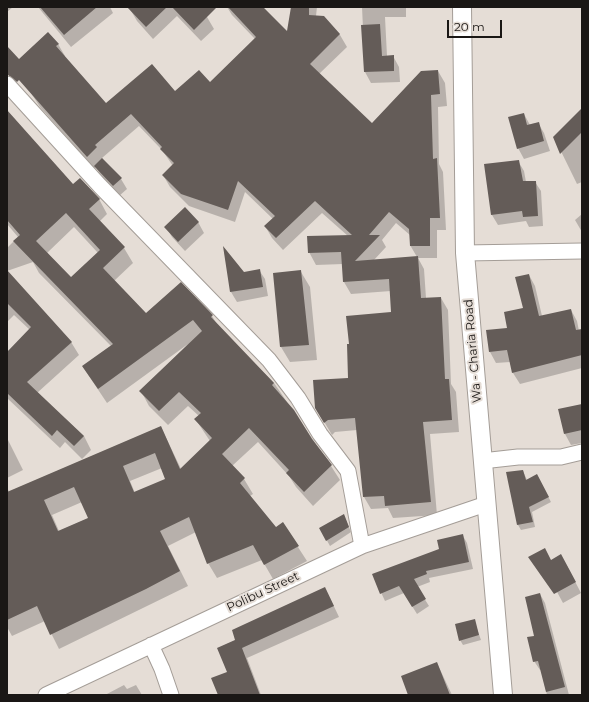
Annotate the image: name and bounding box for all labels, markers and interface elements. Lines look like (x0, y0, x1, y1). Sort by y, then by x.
scale bar (449, 12, 504, 38)
text: 20 m (454, 19, 485, 34)
street label: Wa - Charia Road (461, 299, 485, 403)
street label: Polibu Street (225, 569, 301, 615)

